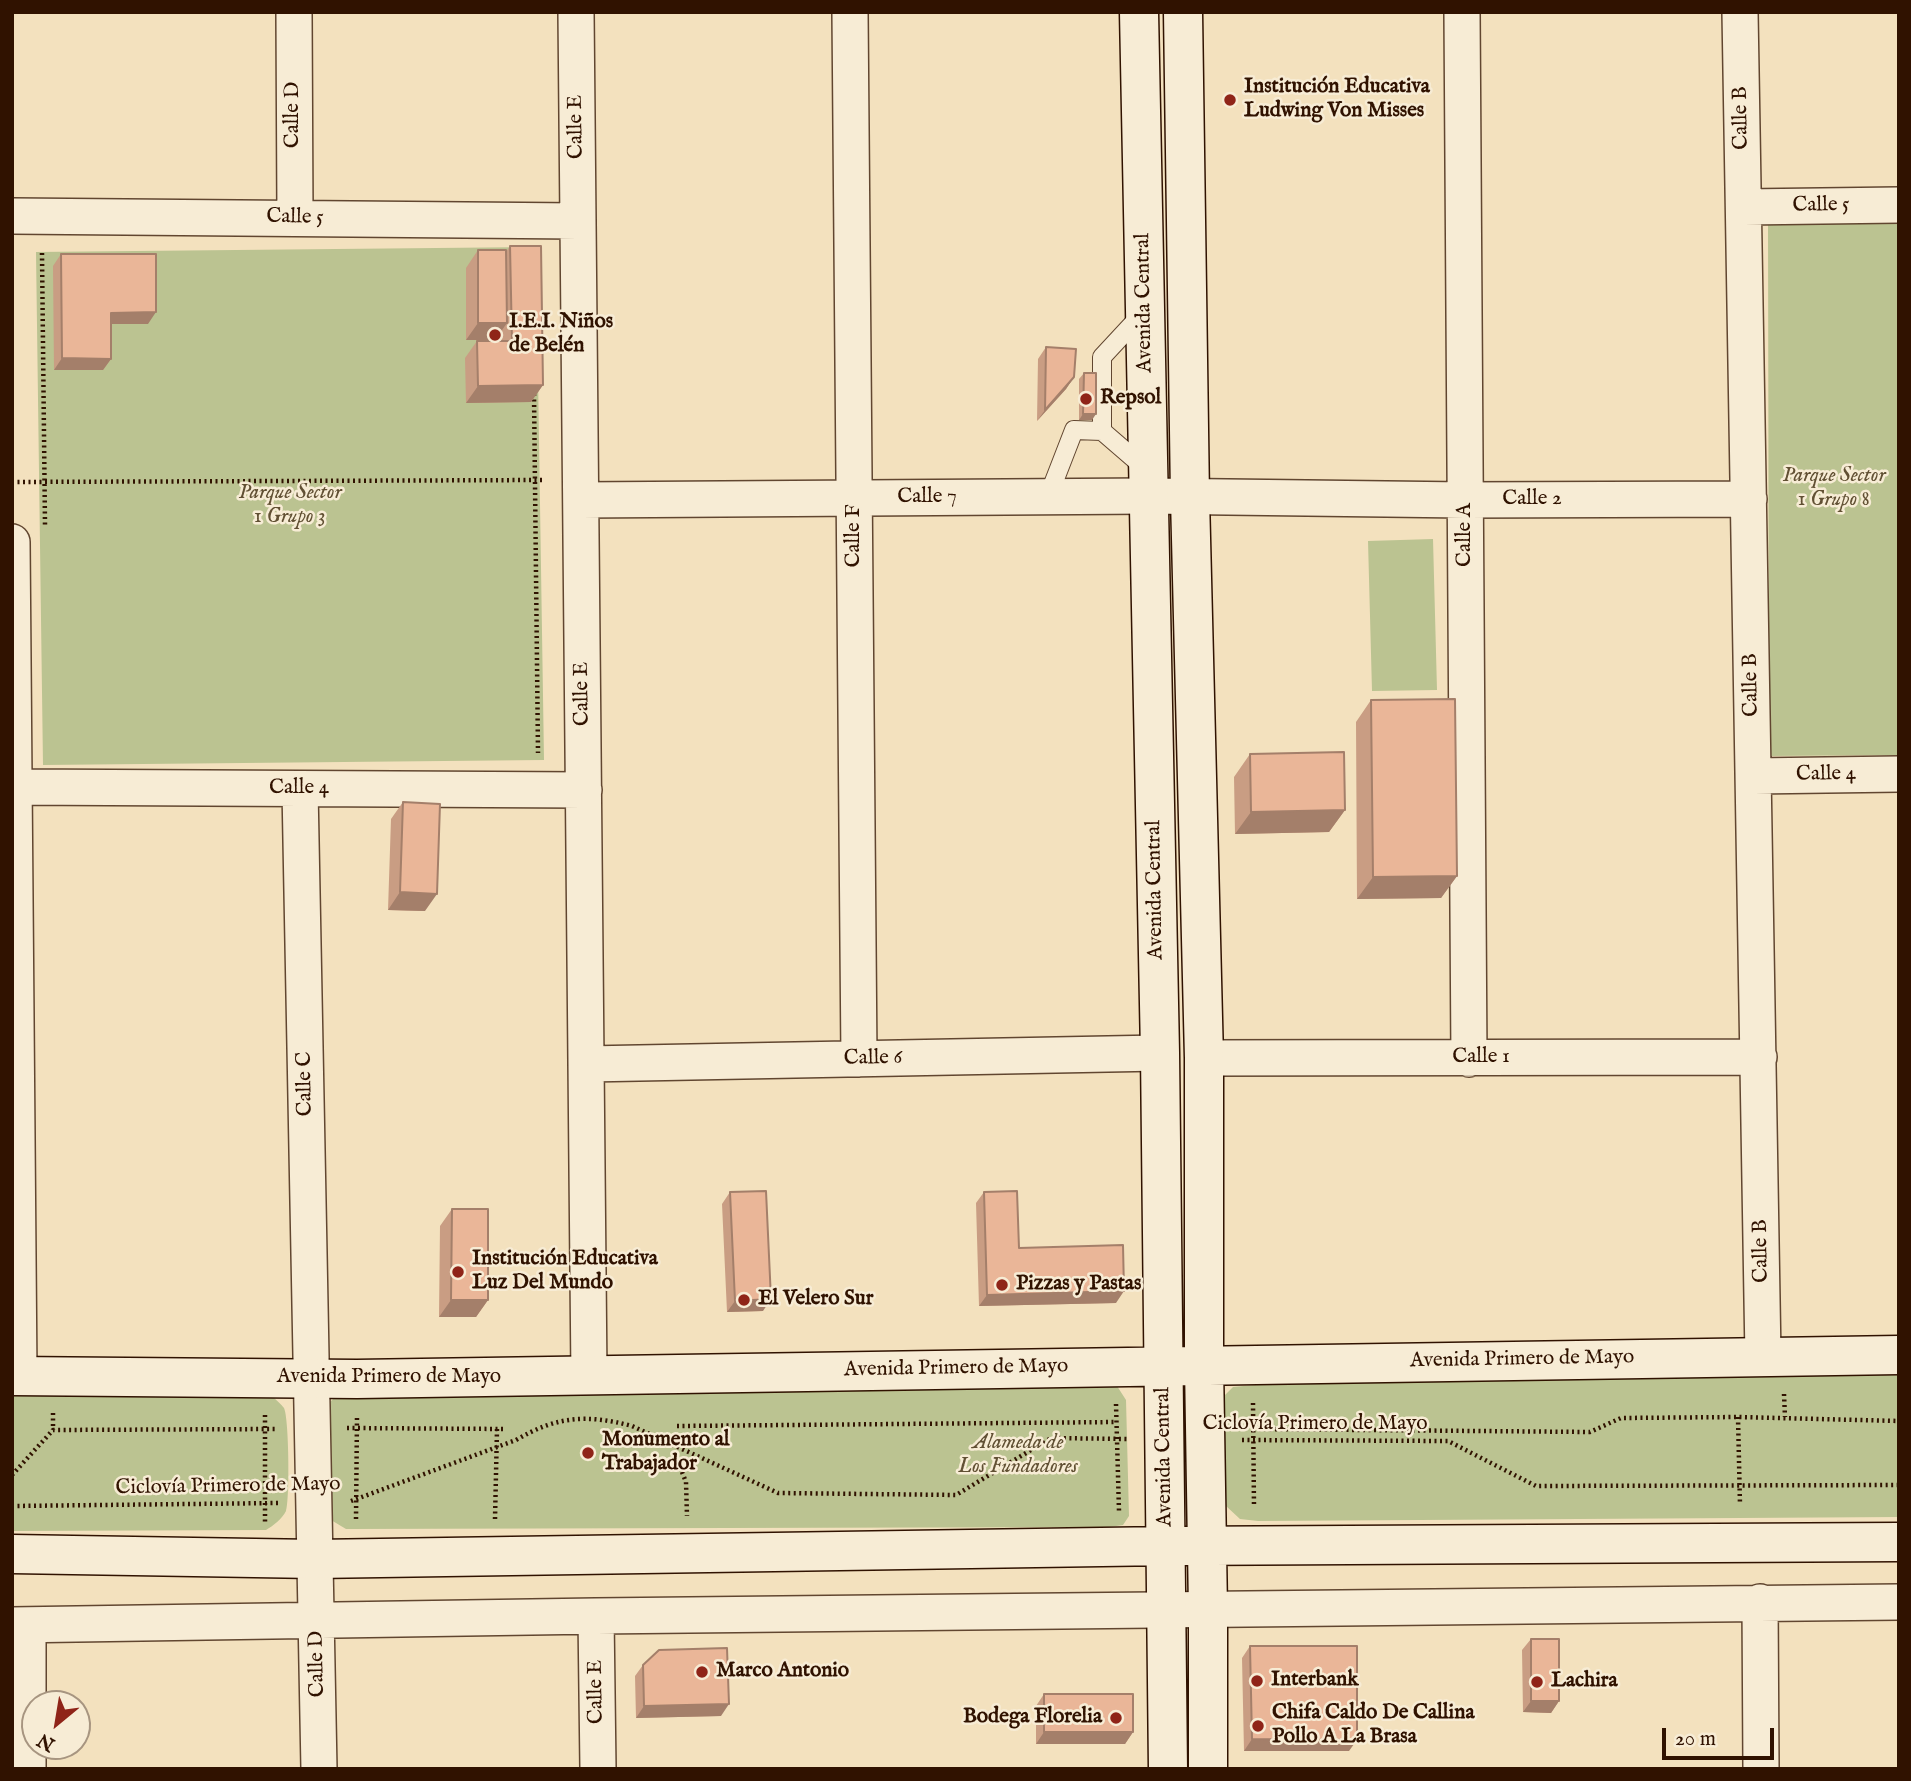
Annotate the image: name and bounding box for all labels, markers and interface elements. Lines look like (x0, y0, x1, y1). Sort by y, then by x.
place label: Institución Educativa Ludwing Von Misses (1244, 75, 1430, 125)
street label: Calle D (281, 82, 307, 148)
street label: Calle B (1729, 86, 1755, 150)
marker: Institución Educativa Ludwing Von Misses (1222, 92, 1238, 108)
street label: Calle E (564, 95, 590, 159)
street label: Calle 5 (1792, 193, 1850, 219)
street label: Calle 5 (266, 205, 324, 231)
street label: Avenida Central (1131, 233, 1159, 373)
place label: I.E.I. Niños de Belén (509, 310, 613, 360)
marker: I.E.I. Niños de Belén (487, 327, 503, 343)
place label: Repsol (1100, 386, 1161, 412)
marker: Repsol (1078, 391, 1094, 407)
park label: Parque Sector 1 Grupo 8 (1782, 464, 1886, 514)
park label: Parque Sector 1 Grupo 3 (238, 481, 342, 531)
street label: Calle 7 (897, 485, 957, 511)
street label: Calle 2 (1502, 487, 1562, 513)
street label: Calle A (1453, 503, 1479, 567)
street label: Calle F (842, 504, 868, 568)
street label: Calle B (1739, 653, 1765, 717)
street label: Calle E (570, 662, 596, 726)
street label: Calle 4 (1796, 762, 1856, 788)
street label: Calle 4 (269, 776, 329, 802)
street label: Avenida Central (1142, 820, 1170, 960)
street label: Calle 1 (1452, 1045, 1510, 1071)
street label: Calle 6 (843, 1046, 903, 1072)
street label: Calle C (293, 1051, 319, 1117)
street label: Calle B (1749, 1219, 1775, 1283)
place label: Institución Educativa Luz Del Mundo (472, 1247, 658, 1297)
marker: Institución Educativa Luz Del Mundo (450, 1264, 466, 1280)
place label: Pizzas y Pastas (1016, 1272, 1141, 1298)
marker: Pizzas y Pastas (994, 1277, 1010, 1293)
place label: El Velero Sur (758, 1287, 873, 1313)
marker: El Velero Sur (736, 1292, 752, 1308)
street label: Avenida Primero de Mayo (1410, 1345, 1634, 1375)
street label: Avenida Primero de Mayo (844, 1354, 1068, 1384)
street label: Avenida Primero de Mayo (277, 1365, 501, 1391)
street label: Avenida Central (1151, 1387, 1179, 1527)
street label: Ciclovía Primero de Mayo (1203, 1412, 1427, 1438)
place label: Monumento al Trabajador (602, 1428, 729, 1478)
park label: Alameda de Los Fundadores (958, 1431, 1078, 1481)
marker: Monumento al Trabajador (580, 1445, 596, 1461)
street label: Ciclovía Primero de Mayo (115, 1472, 341, 1502)
street label: Calle D (305, 1631, 331, 1697)
place label: Marco Antonio (716, 1659, 849, 1685)
street label: Calle E (584, 1660, 610, 1724)
marker: Marco Antonio (694, 1664, 710, 1680)
place label: Interbank (1271, 1668, 1358, 1694)
place label: Lachira (1551, 1669, 1618, 1695)
marker: Interbank (1249, 1673, 1265, 1689)
marker: Lachira (1529, 1674, 1545, 1690)
north arrow (21, 1690, 91, 1760)
place label: Chifa Caldo De Callina Pollo A La Brasa (1272, 1701, 1474, 1751)
place label: Bodega Florelia (963, 1705, 1102, 1731)
marker: Bodega Florelia (1108, 1710, 1124, 1726)
scale bar (1666, 1714, 1778, 1758)
marker: Chifa Caldo De Callina Pollo A La Brasa (1250, 1718, 1266, 1734)
text: 20 m (1675, 1726, 1716, 1753)
text: N (33, 1727, 60, 1756)

